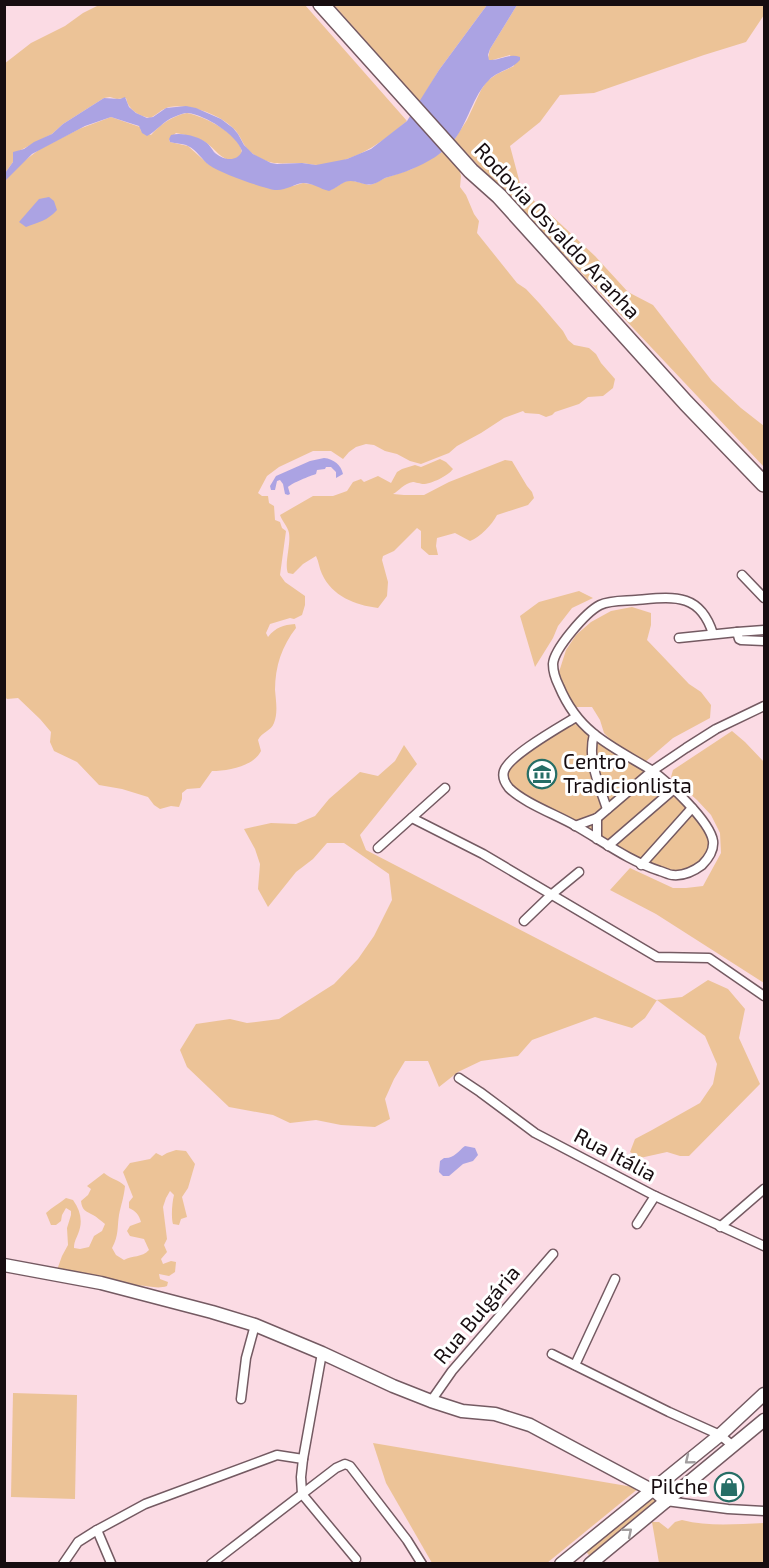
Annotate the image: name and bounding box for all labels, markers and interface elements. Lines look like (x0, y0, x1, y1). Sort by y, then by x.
street label: Rodovia Osvaldo Aranha (470, 137, 646, 323)
place label: Centro Tradicionlista (563, 748, 692, 797)
museum icon: Centro Tradicionlista (526, 758, 558, 790)
street label: Rua Itália (570, 1122, 661, 1186)
street label: Rua Bulgária (427, 1260, 524, 1368)
one-way arrow (685, 1453, 696, 1464)
shop icon: Pilche (713, 1471, 745, 1503)
place label: Pilche (650, 1473, 708, 1498)
one-way arrow (621, 1529, 632, 1540)

